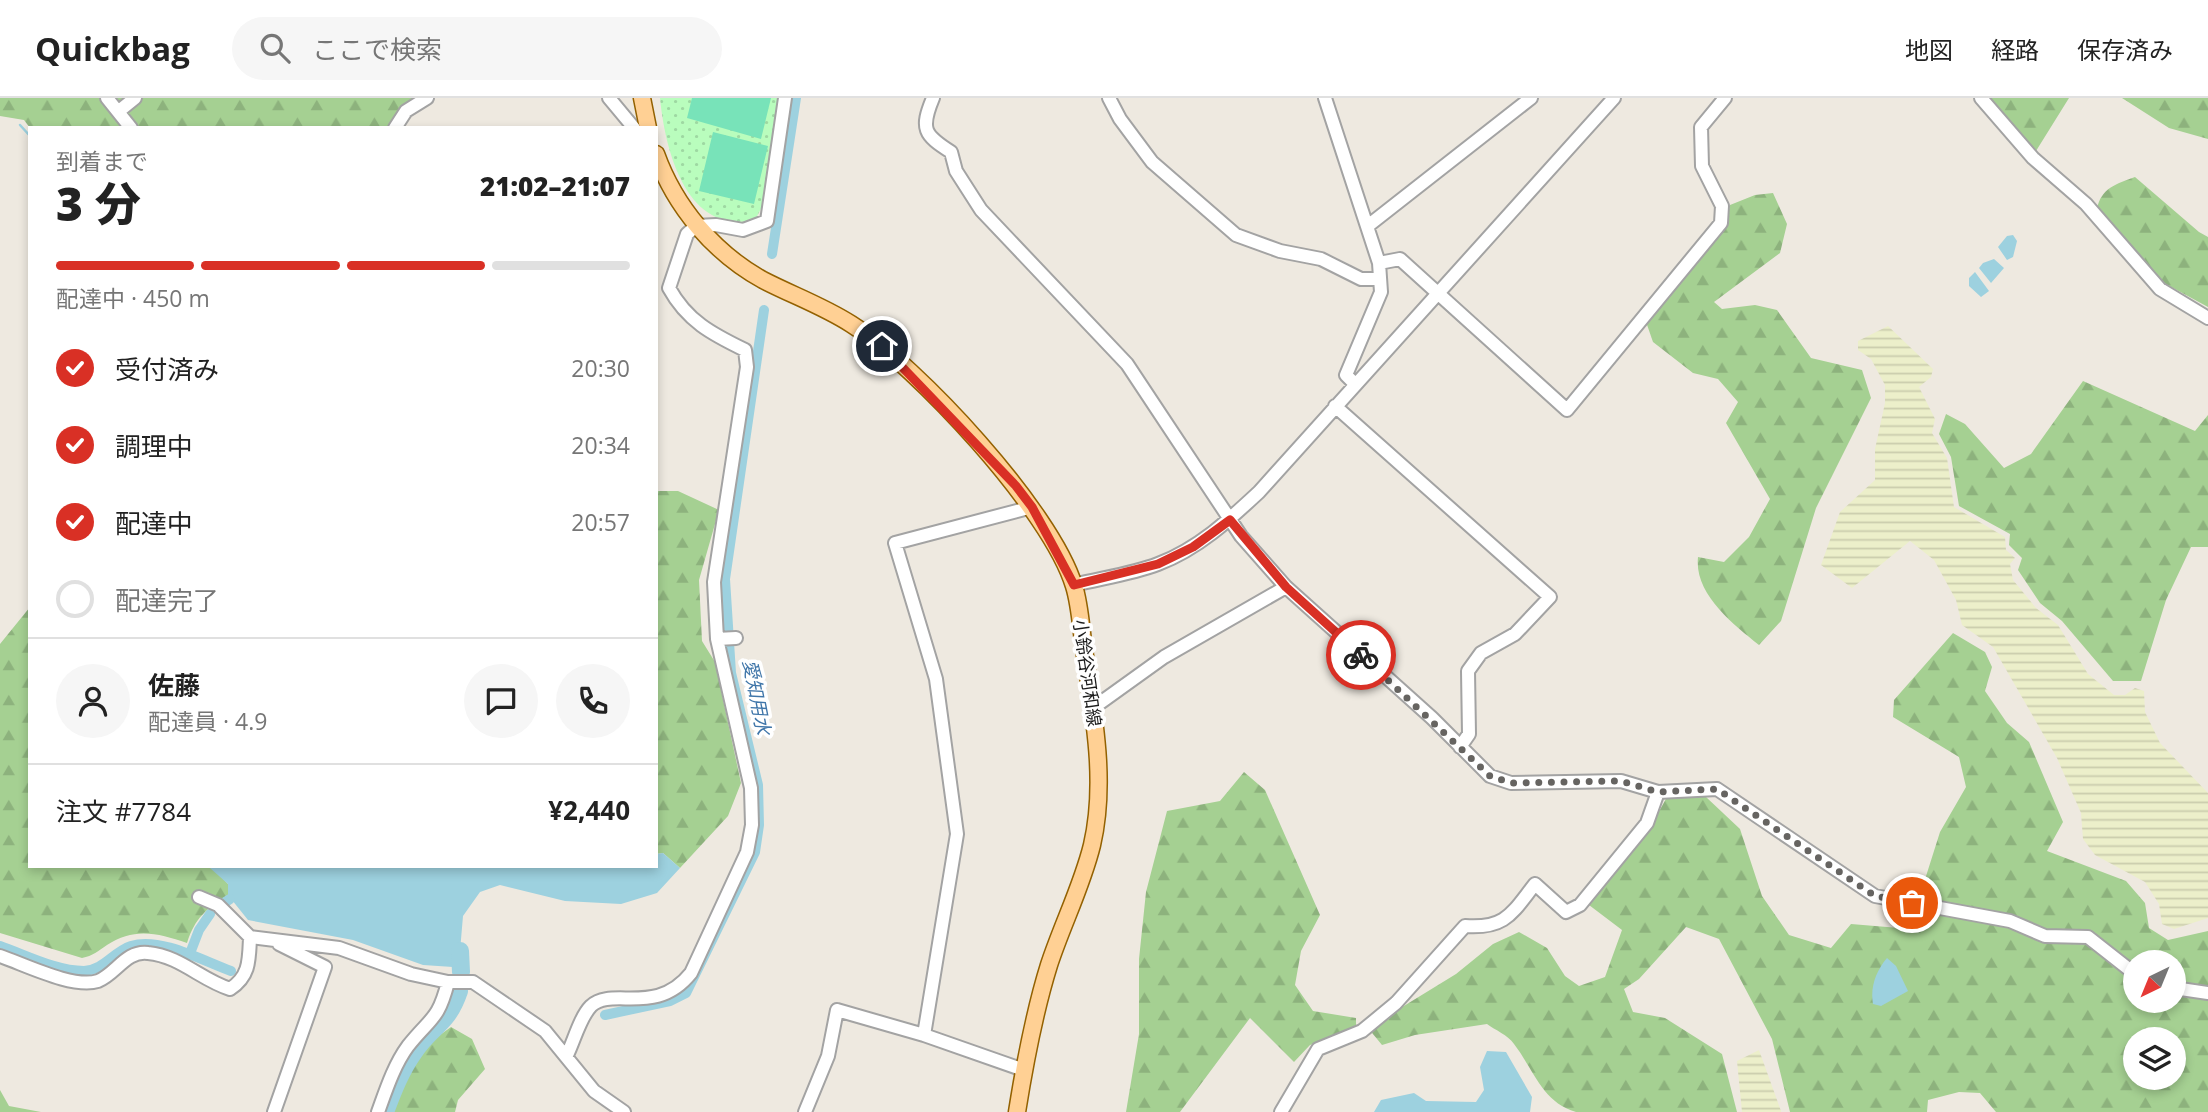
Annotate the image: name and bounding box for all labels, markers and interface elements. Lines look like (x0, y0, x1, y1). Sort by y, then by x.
search box (232, 17, 722, 80)
text: Quickbag (35, 26, 190, 71)
icon: search (256, 29, 294, 67)
text: ここで検索 (312, 31, 442, 67)
text: 地図 (1905, 33, 1953, 66)
text: 経路 (1991, 33, 2039, 66)
text: 保存済み (2077, 33, 2173, 66)
text: 到着まで (56, 145, 148, 177)
text: 21:02–21:07 (480, 168, 630, 204)
text: 3 分 (56, 172, 141, 234)
text: 配達中 · 450 m (56, 282, 210, 314)
pin (852, 316, 912, 376)
icon: home (863, 327, 901, 365)
icon: check (56, 349, 94, 387)
text: 受付済み (115, 351, 219, 387)
text: 20:30 (571, 352, 630, 384)
icon: check (56, 426, 94, 464)
text: 調理中 (115, 428, 193, 464)
text: 20:34 (571, 429, 630, 461)
icon: check (56, 503, 94, 541)
text: 配達中 (115, 505, 193, 541)
text: 20:57 (571, 506, 630, 538)
text: 配達完了 (115, 582, 219, 618)
street label: 小鈴谷河和線 (1069, 618, 1107, 728)
courier (1326, 620, 1396, 690)
icon: bike (1342, 636, 1380, 674)
water label: 愛知用水 (737, 657, 777, 739)
button: person (56, 664, 130, 738)
button: chat (464, 664, 538, 738)
button: phone (556, 664, 630, 738)
text: 佐藤 (148, 667, 200, 703)
text: 配達員 · 4.9 (148, 705, 267, 737)
text: ¥2,440 (548, 792, 630, 828)
text: 注文 #7784 (56, 793, 191, 829)
pin (1882, 873, 1942, 933)
icon: bag (1893, 884, 1931, 922)
north arrow (2123, 950, 2186, 1013)
map controls (2123, 950, 2186, 1090)
button: layers (2123, 1027, 2186, 1090)

